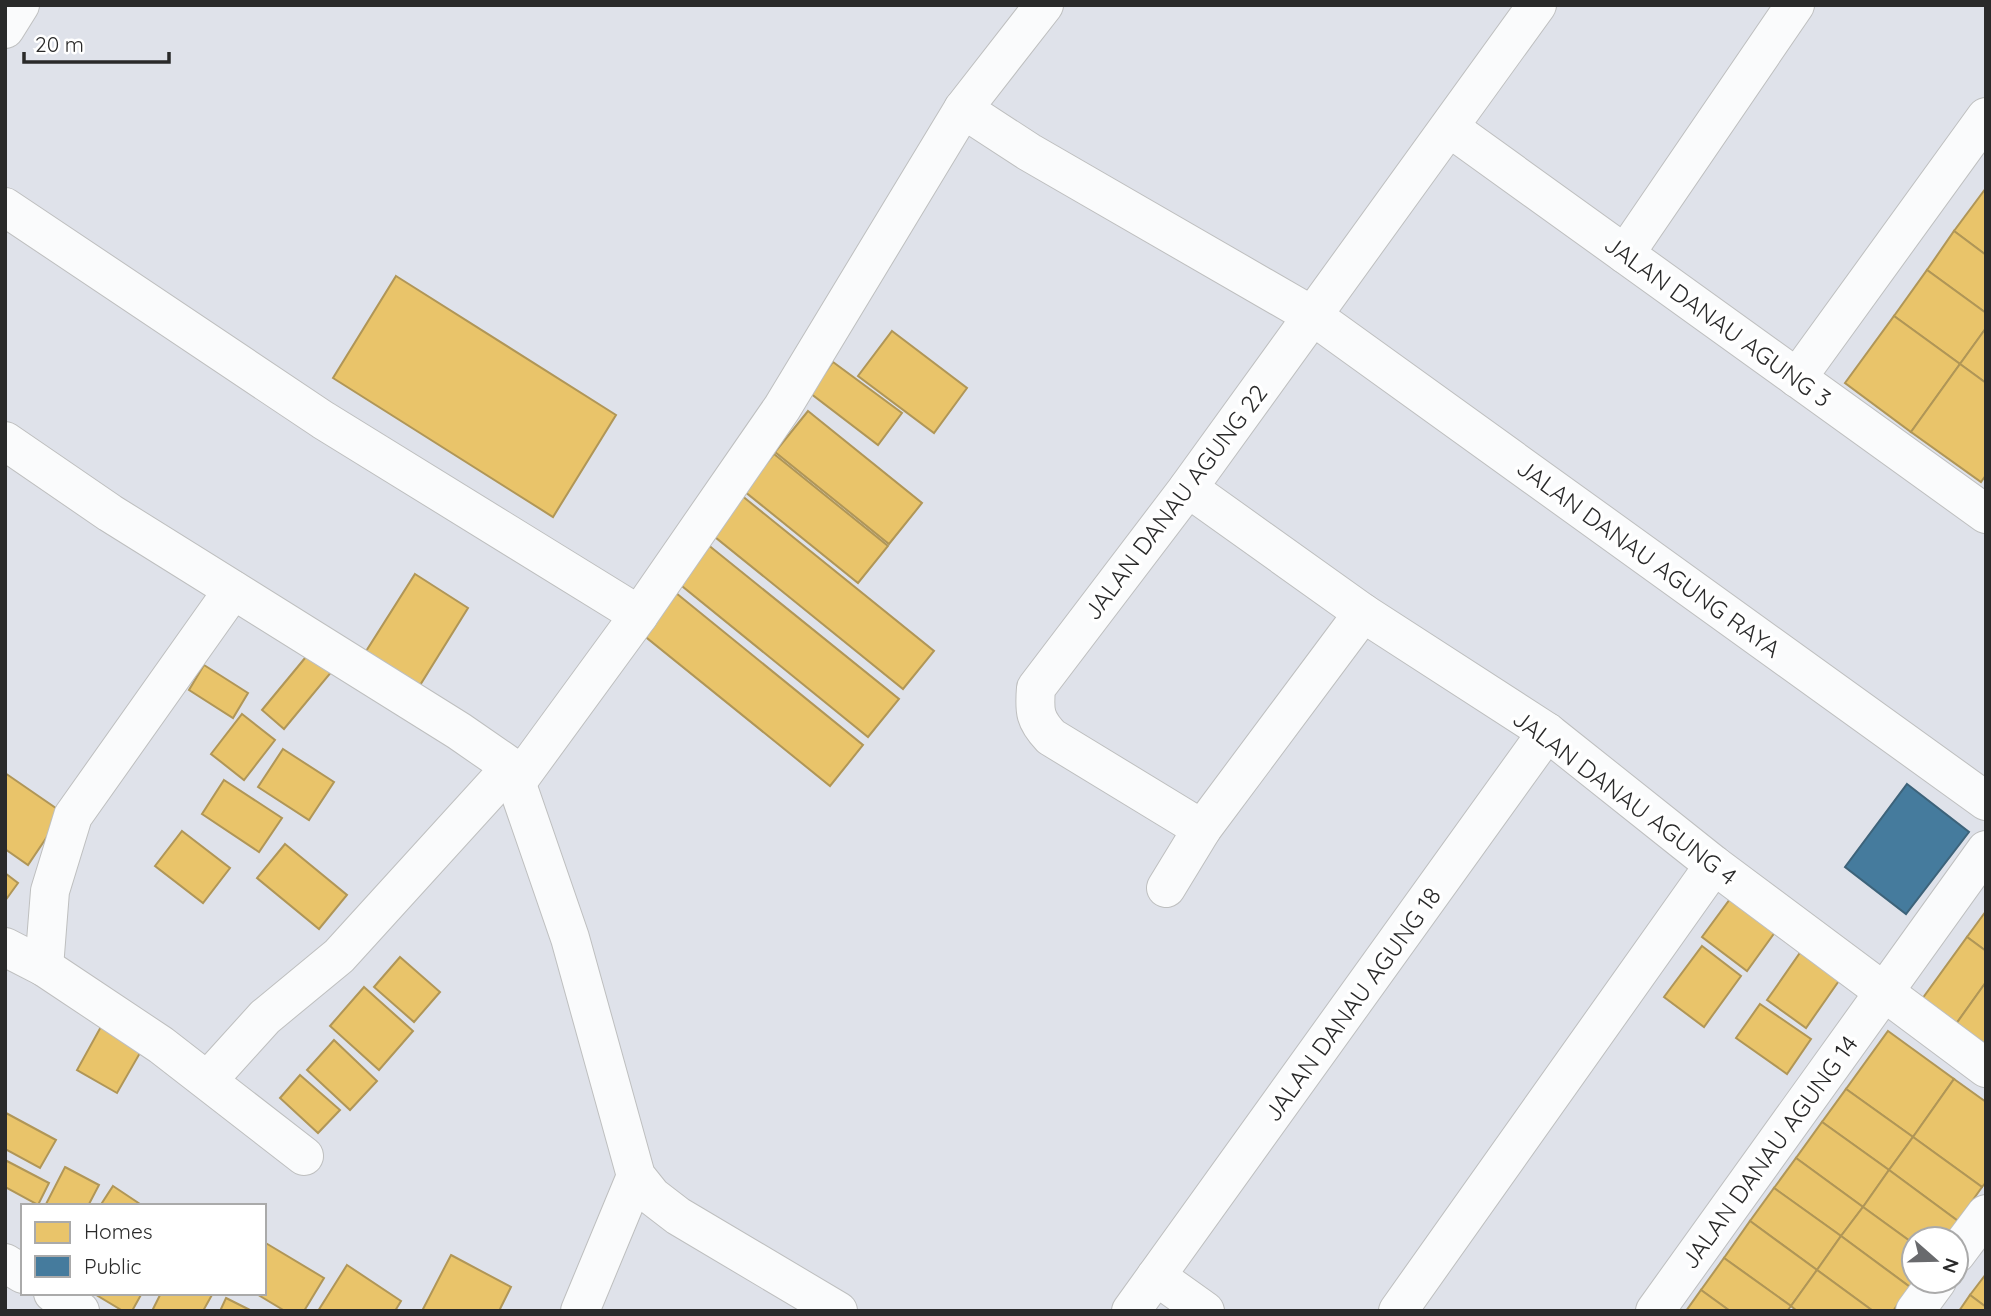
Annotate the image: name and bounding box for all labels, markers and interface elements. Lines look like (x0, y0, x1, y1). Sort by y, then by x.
scale bar (24, 21, 170, 65)
text: 20 m (35, 31, 84, 57)
street label: JALAN DANAU AGUNG 3 (1599, 229, 1837, 413)
street label: JALAN DANAU AGUNG 22 (1077, 378, 1273, 626)
street label: JALAN DANAU AGUNG RAYA (1511, 452, 1787, 664)
street label: JALAN DANAU AGUNG 4 (1507, 703, 1743, 891)
street label: JALAN DANAU AGUNG 18 (1257, 881, 1447, 1127)
street label: JALAN DANAU AGUNG 14 (1674, 1029, 1864, 1275)
legend (21, 1204, 266, 1295)
text: Homes (84, 1218, 153, 1244)
north arrow (1900, 1225, 1970, 1295)
text: Public (84, 1253, 141, 1279)
text: N (1937, 1255, 1965, 1276)

